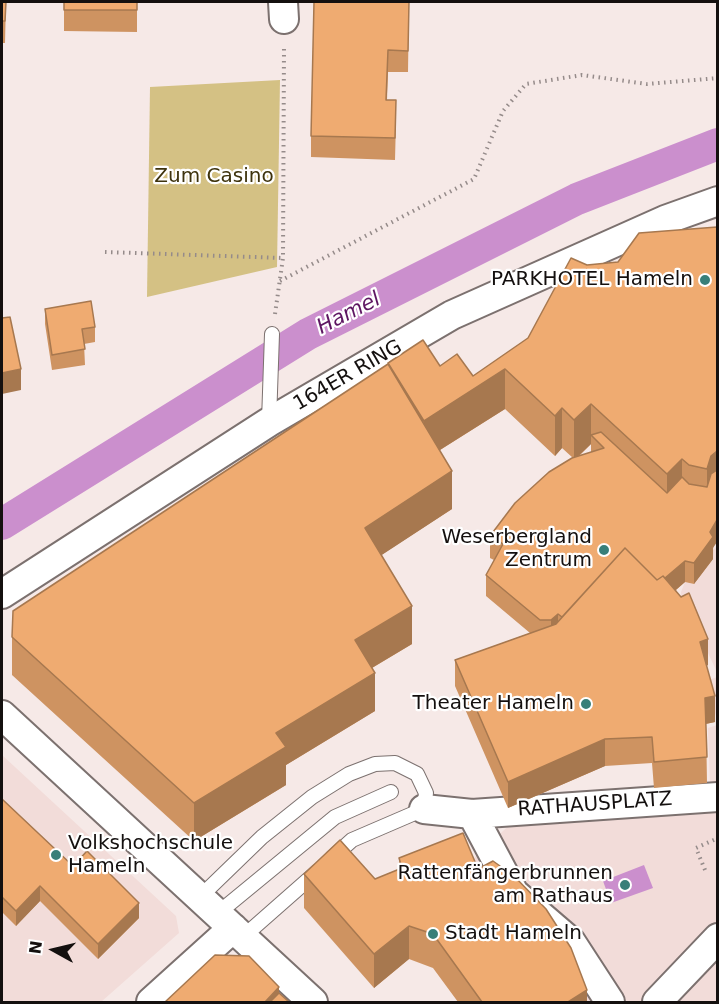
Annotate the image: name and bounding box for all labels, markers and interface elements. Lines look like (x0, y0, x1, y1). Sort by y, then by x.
park label: Zum Casino (154, 165, 274, 189)
place label: PARKHOTEL Hameln (491, 268, 693, 292)
marker: PARKHOTEL Hameln (698, 273, 712, 287)
water label: Hamel (313, 287, 385, 341)
street label: 164ER RING (289, 335, 407, 417)
place label: Weserbergland Zentrum (441, 526, 592, 573)
marker: Weserbergland Zentrum (597, 543, 611, 557)
place label: Theater Hameln (413, 692, 574, 716)
marker: Theater Hameln (579, 697, 593, 711)
street label: RATHAUSPLATZ (517, 788, 673, 822)
place label: Volkshochschule Hameln (68, 832, 233, 879)
marker: Volkshochschule Hameln (49, 848, 63, 862)
place label: Rattenfängerbrunnen am Rathaus (398, 862, 613, 909)
marker: Rattenfängerbrunnen am Rathaus (618, 878, 632, 892)
north arrow (24, 920, 84, 980)
place label: Stadt Hameln (445, 922, 582, 946)
marker: Stadt Hameln (426, 927, 440, 941)
text: N (25, 939, 46, 955)

